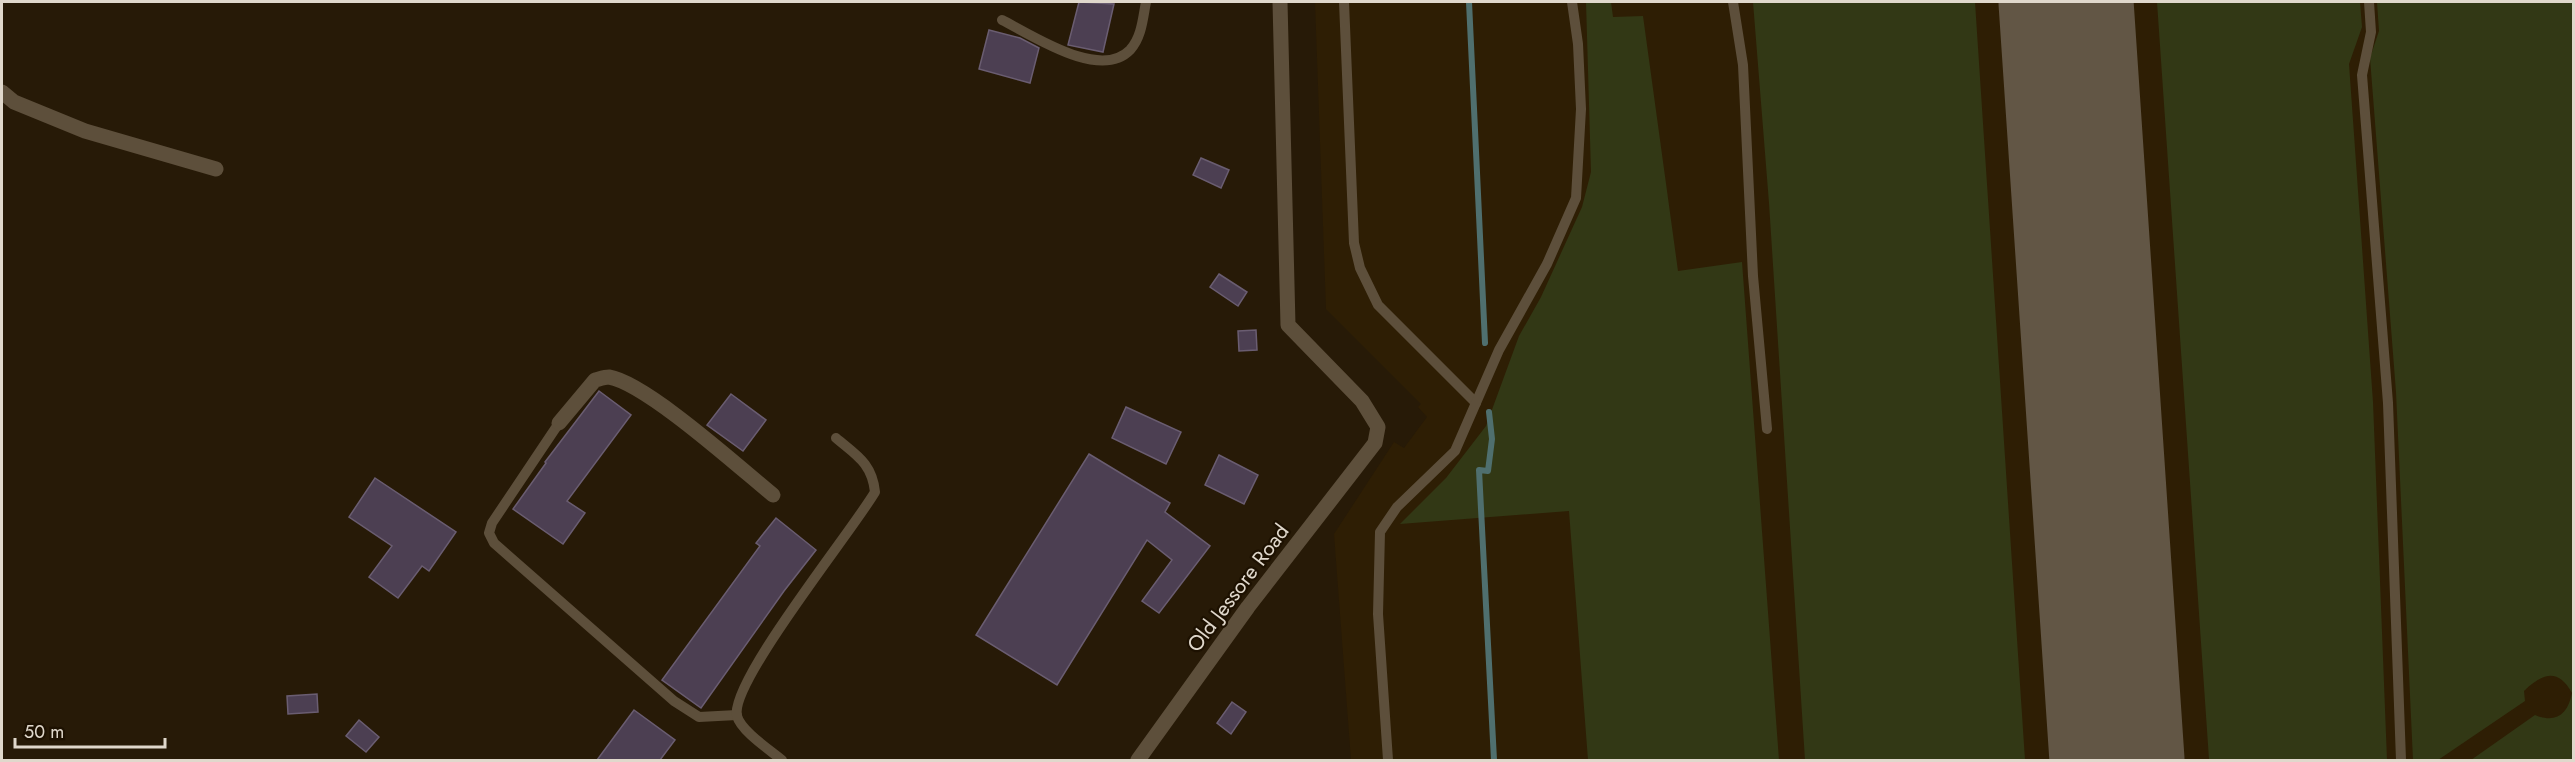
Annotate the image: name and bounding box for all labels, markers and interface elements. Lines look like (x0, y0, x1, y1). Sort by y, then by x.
street label: Old Jessore Road (1180, 518, 1296, 658)
scale bar (15, 711, 165, 749)
text: 50 m (24, 719, 64, 745)

